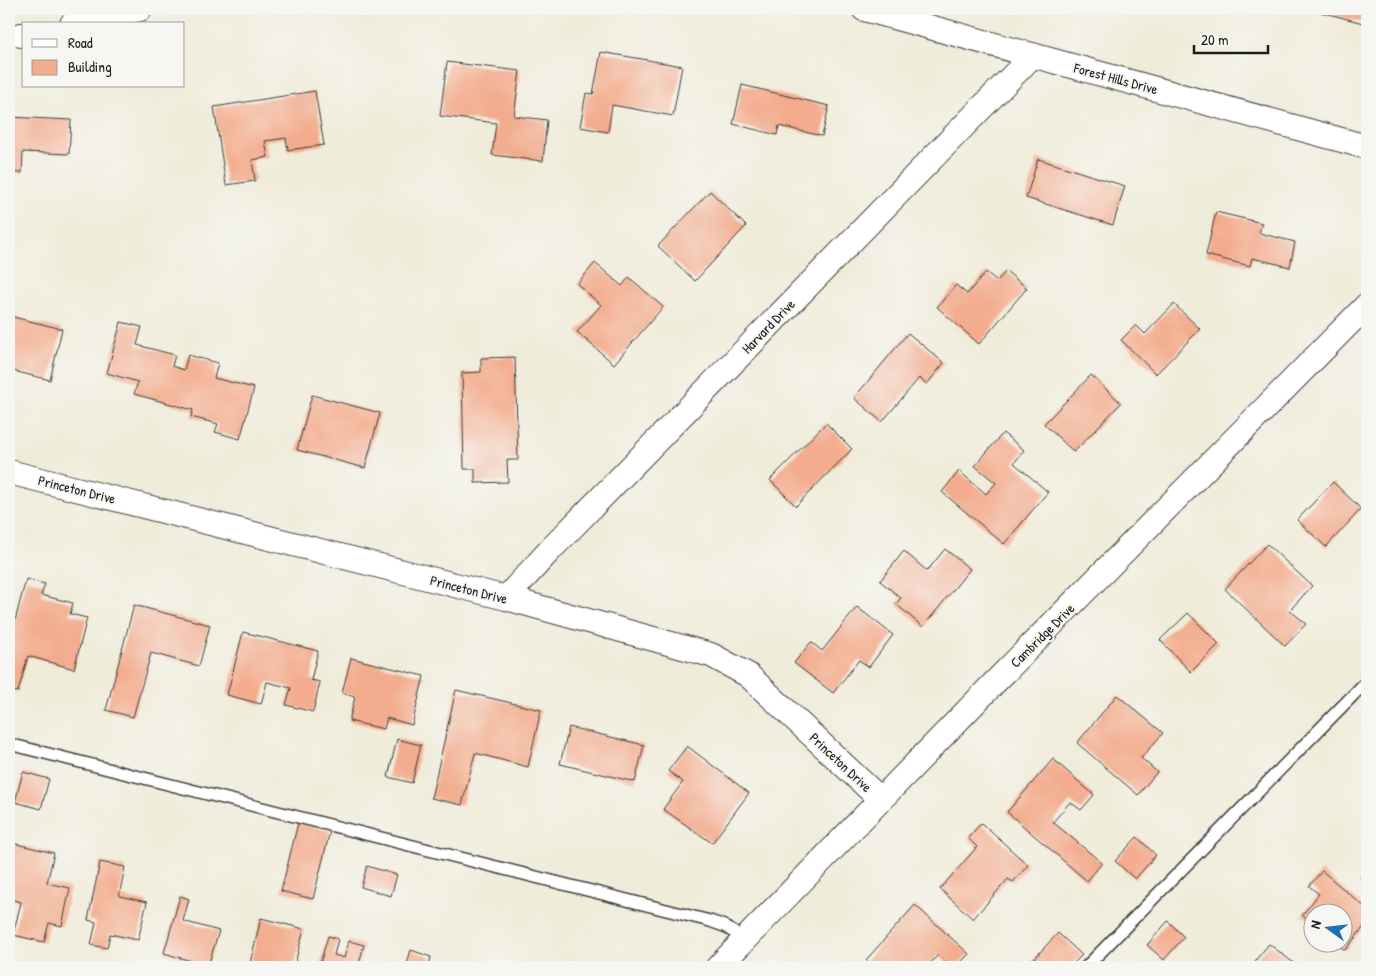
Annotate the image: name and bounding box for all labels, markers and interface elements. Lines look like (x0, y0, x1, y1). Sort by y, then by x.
legend (22, 22, 185, 88)
scale bar (1194, 22, 1267, 54)
text: 20 m (1201, 29, 1228, 50)
text: Road (68, 32, 93, 53)
text: Building (68, 56, 112, 77)
street label: Forest Hills Drive (1071, 57, 1160, 98)
street label: Harvard Drive (737, 294, 799, 357)
street label: Princeton Drive (36, 470, 118, 508)
street label: Princeton Drive (428, 570, 510, 608)
street label: Cambridge Drive (1006, 598, 1079, 672)
street label: Princeton Drive (806, 728, 877, 796)
north arrow (1304, 904, 1354, 954)
text: N (1305, 918, 1325, 931)

